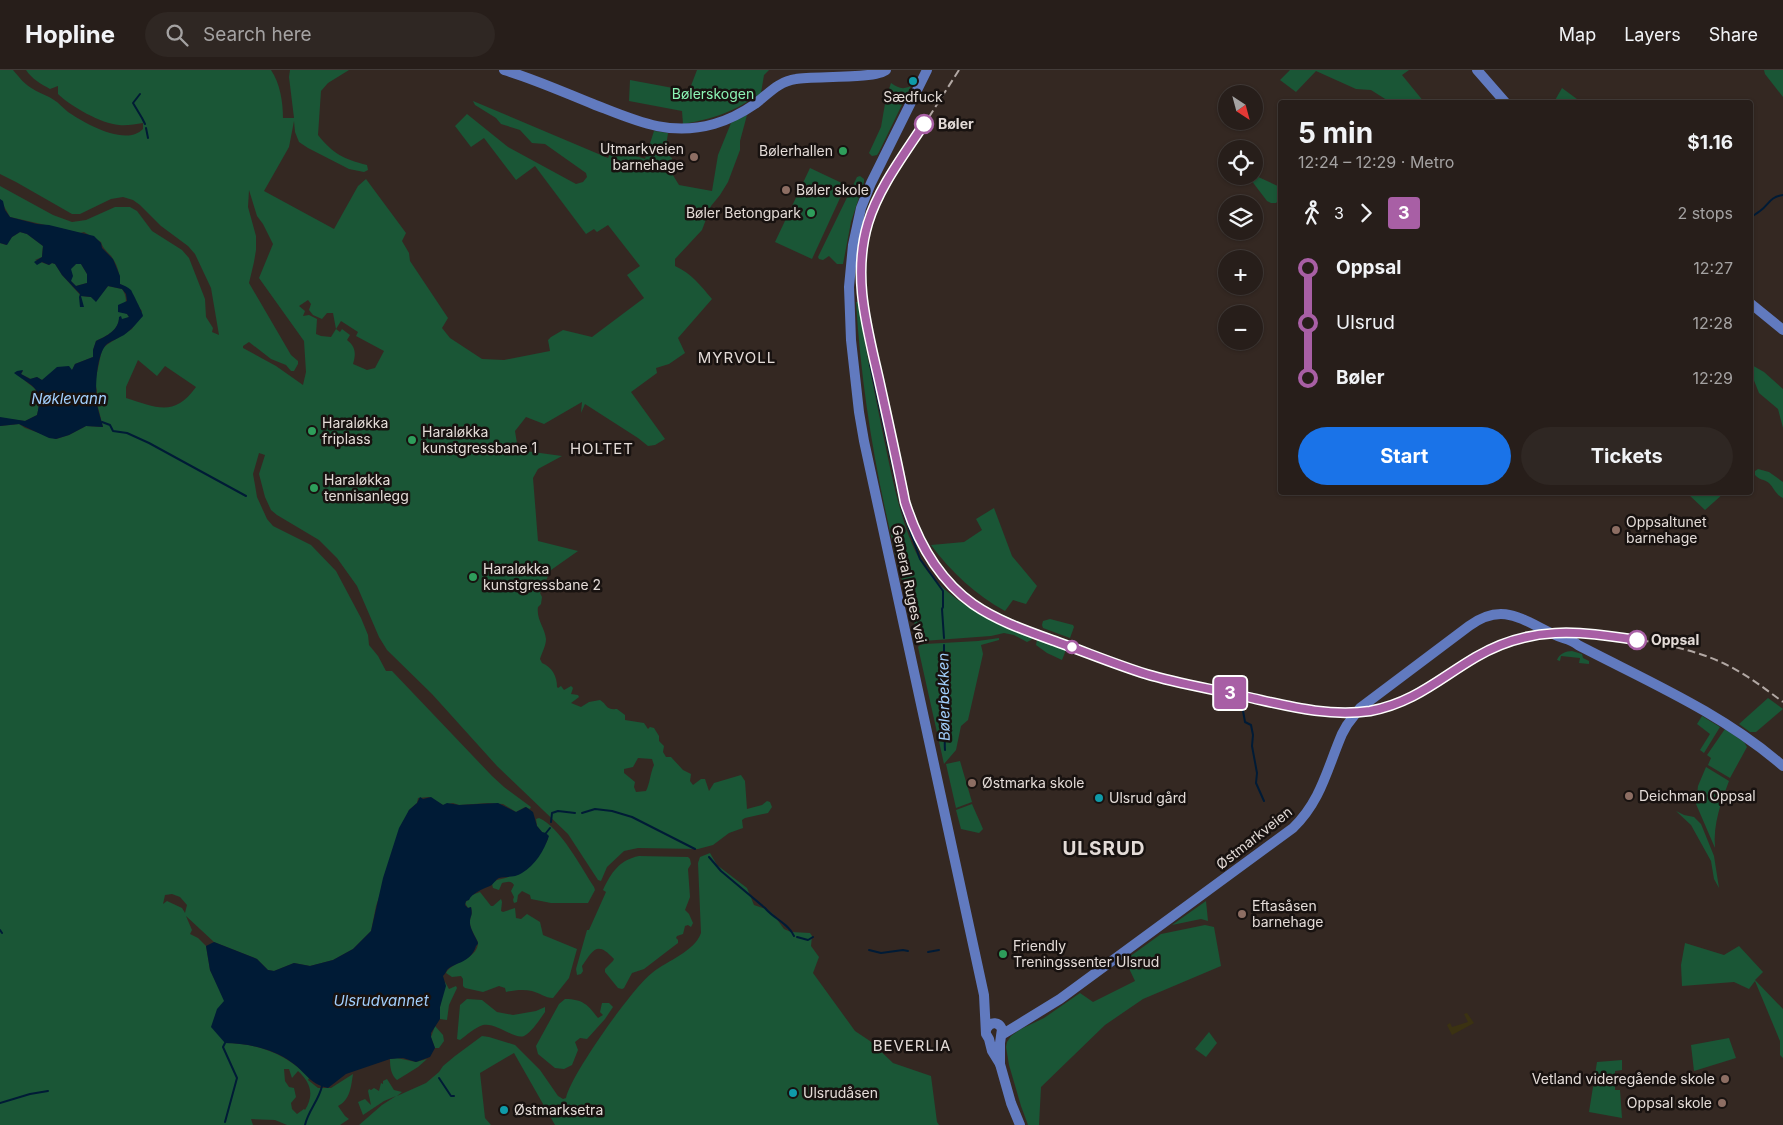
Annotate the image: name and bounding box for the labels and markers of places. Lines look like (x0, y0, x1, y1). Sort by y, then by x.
marker: Sædfuck (907, 75, 919, 87)
place label: Sædfuck (883, 88, 943, 105)
marker: Bøler (914, 114, 934, 134)
place label: Bøler (938, 115, 974, 132)
place label: Utmarkveien barnehage (600, 140, 684, 173)
place label: Bølerhallen (759, 142, 833, 159)
marker: Bølerhallen (837, 145, 849, 157)
marker: Utmarkveien barnehage (688, 151, 700, 163)
place label: Bøler skole (796, 181, 869, 198)
marker: Bøler skole (780, 184, 792, 196)
place label: Bøler Betongpark (686, 204, 801, 221)
marker: Bøler Betongpark (805, 207, 817, 219)
place label: Haraløkka friplass (322, 414, 388, 447)
place label: Haraløkka kunstgressbane 1 (422, 423, 537, 456)
marker: Haraløkka friplass (306, 425, 318, 437)
marker: Haraløkka kunstgressbane 1 (406, 434, 418, 446)
place label: Haraløkka tennisanlegg (324, 471, 409, 504)
marker: Haraløkka tennisanlegg (308, 482, 320, 494)
place label: Oppsaltunet barnehage (1626, 513, 1707, 546)
marker: Oppsaltunet barnehage (1610, 524, 1622, 536)
place label: Haraløkka kunstgressbane 2 (483, 560, 601, 593)
marker: Haraløkka kunstgressbane 2 (467, 571, 479, 583)
marker: Oppsal (1627, 630, 1647, 650)
place label: Oppsal (1651, 631, 1699, 648)
unlabelled marker (1065, 640, 1079, 654)
place label: Østmarka skole (982, 774, 1084, 791)
marker: Østmarka skole (966, 777, 978, 789)
place label: Deichman Oppsal (1639, 787, 1756, 804)
place label: Ulsrud gård (1109, 789, 1186, 806)
marker: Deichman Oppsal (1623, 790, 1635, 802)
marker: Ulsrud gård (1093, 792, 1105, 804)
place label: Eftasåsen barnehage (1252, 897, 1323, 930)
marker: Eftasåsen barnehage (1236, 908, 1248, 920)
place label: Friendly Treningssenter Ulsrud (1013, 937, 1159, 970)
marker: Friendly Treningssenter Ulsrud (997, 948, 1009, 960)
place label: Vetland videregående skole (1532, 1070, 1715, 1087)
marker: Vetland videregående skole (1719, 1073, 1731, 1085)
place label: Ulsrudåsen (803, 1084, 878, 1101)
marker: Ulsrudåsen (787, 1087, 799, 1099)
place label: Oppsal skole (1627, 1094, 1712, 1111)
marker: Oppsal skole (1716, 1097, 1728, 1109)
place label: Østmarksetra (514, 1101, 603, 1118)
marker: Østmarksetra (498, 1104, 510, 1116)

